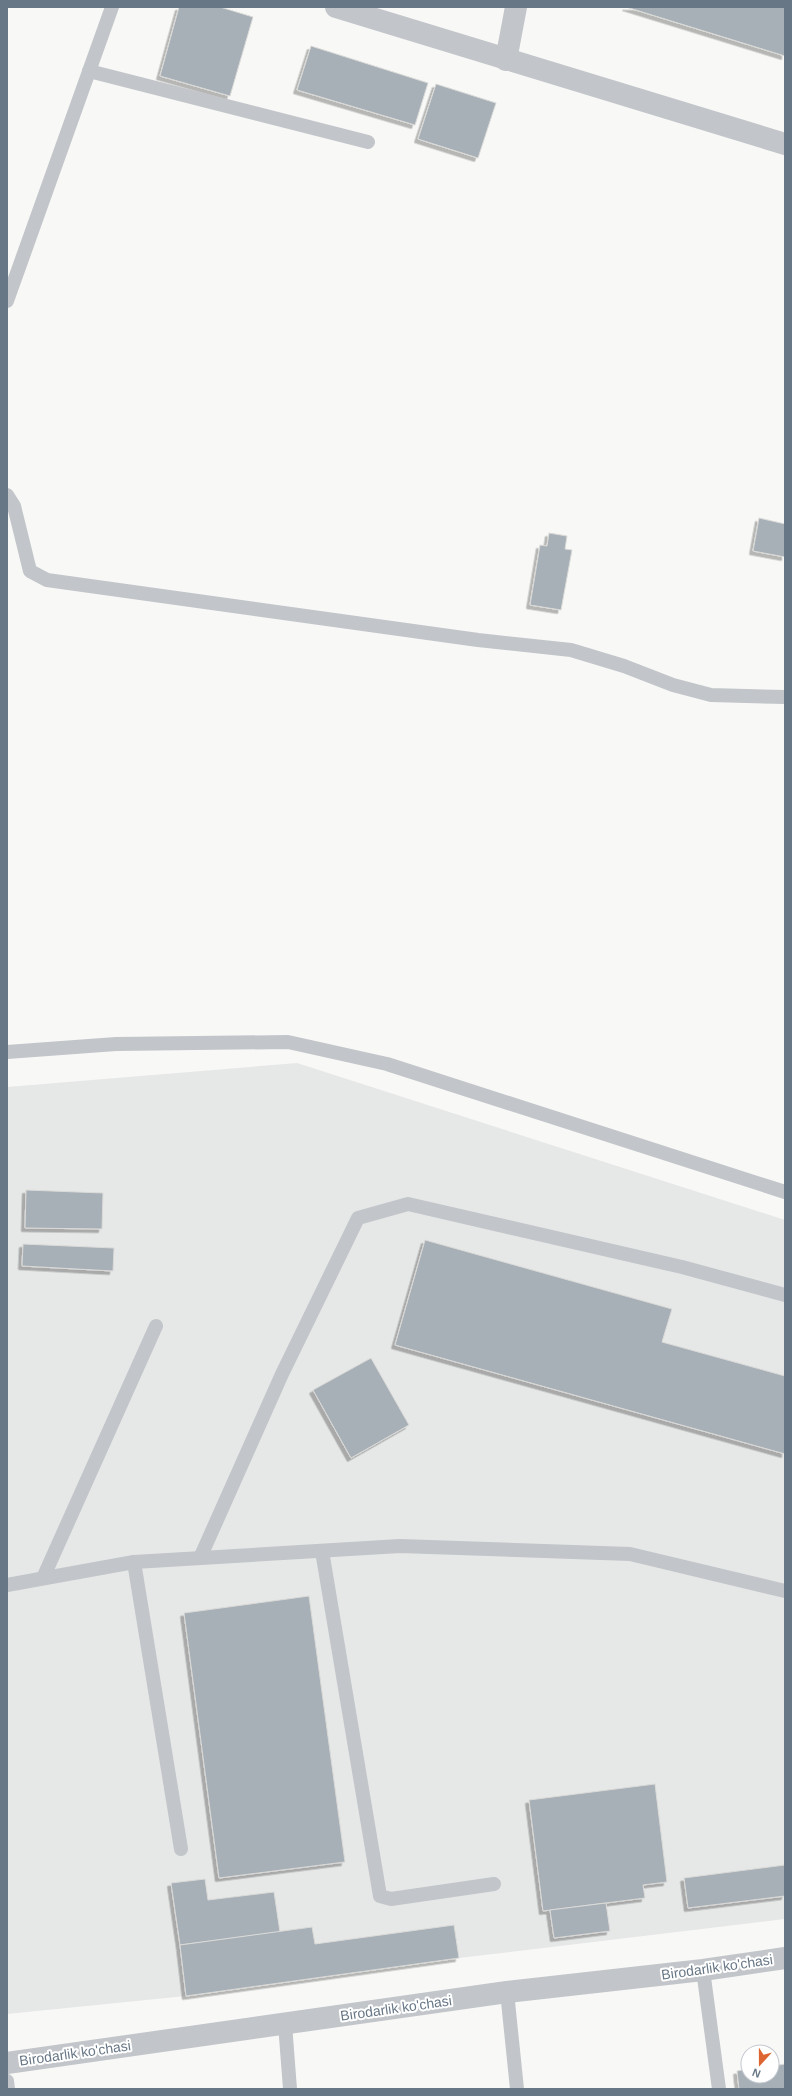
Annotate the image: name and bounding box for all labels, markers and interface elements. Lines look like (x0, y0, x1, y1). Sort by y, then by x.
street label: Birodarlik ko'chasi (660, 1951, 774, 1983)
street label: Birodarlik ko'chasi (339, 1992, 453, 2024)
street label: Birodarlik ko'chasi (18, 2037, 132, 2069)
north arrow (740, 2044, 780, 2084)
text: N (751, 2066, 762, 2080)

